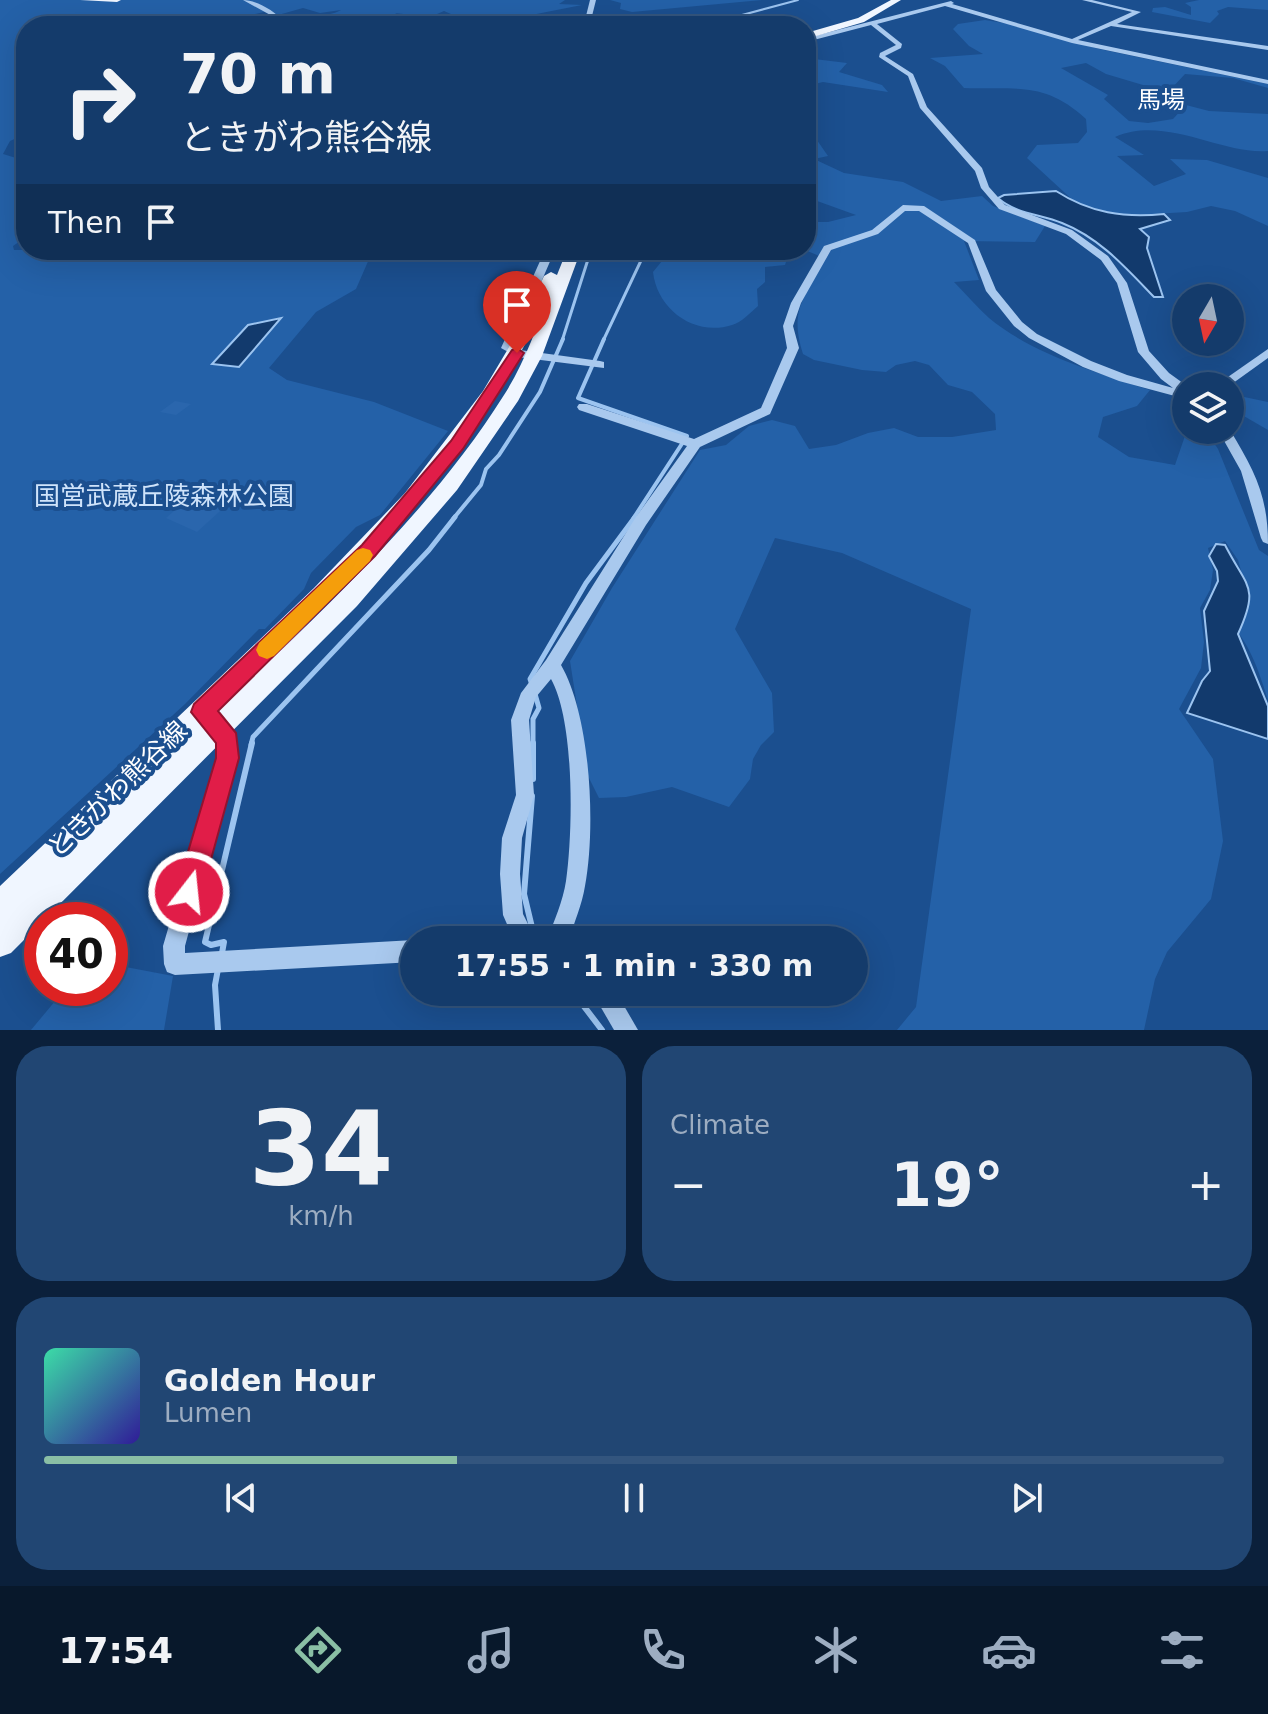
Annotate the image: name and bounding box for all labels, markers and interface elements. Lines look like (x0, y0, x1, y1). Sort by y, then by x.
text: 70 m (180, 41, 336, 106)
icon: right (48, 48, 152, 152)
district label: 馬場 (1137, 86, 1185, 114)
text: ときがわ熊谷線 (180, 117, 432, 158)
icon: arrive (139, 200, 183, 244)
text: Then (48, 205, 123, 240)
pin (483, 271, 551, 353)
icon: arrive (495, 283, 539, 327)
north arrow (1172, 284, 1244, 356)
map controls (1172, 284, 1244, 444)
button: layers (1172, 372, 1244, 444)
park label: 国営武蔵丘陵森林公園 (34, 481, 294, 511)
street label: ときがわ熊谷線 (41, 715, 193, 863)
position arrow (147, 850, 231, 934)
speed limit sign: 40 (24, 902, 128, 1006)
text: 17:55 · 1 min · 330 m (455, 948, 813, 983)
text: 34 (249, 1088, 393, 1210)
text: Climate (670, 1110, 770, 1140)
text: 19° (890, 1150, 1004, 1220)
text: − (670, 1159, 707, 1210)
text: + (1187, 1159, 1224, 1210)
text: km/h (288, 1201, 354, 1231)
text: Golden Hour (164, 1363, 375, 1398)
text: Lumen (164, 1398, 252, 1428)
icon: previous (219, 1476, 263, 1520)
icon: pause (612, 1476, 656, 1520)
icon: next (1005, 1476, 1049, 1520)
icon: directions (290, 1622, 346, 1678)
icon: music (463, 1622, 519, 1678)
icon: phone (635, 1622, 691, 1678)
icon: climate (808, 1622, 864, 1678)
icon: car (981, 1622, 1037, 1678)
icon: filters (1154, 1622, 1210, 1678)
text: 17:54 (58, 1630, 173, 1671)

